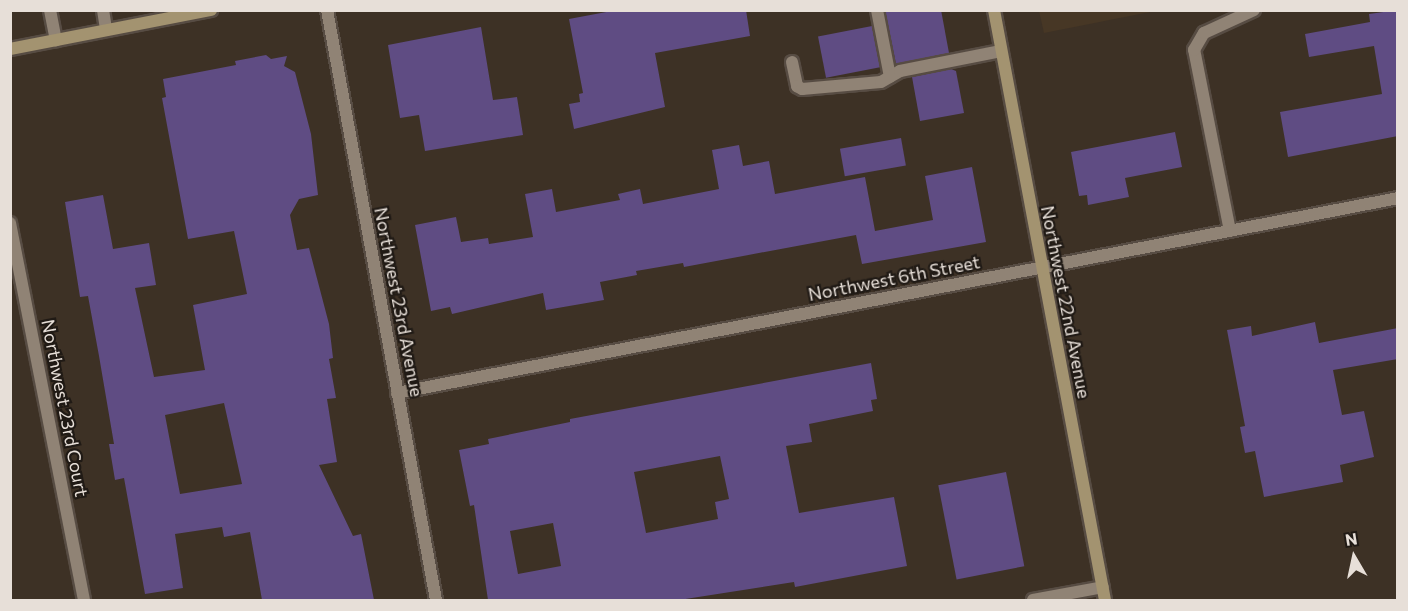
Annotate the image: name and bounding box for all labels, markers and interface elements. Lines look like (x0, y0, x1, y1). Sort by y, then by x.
street label: Northwest 22nd Avenue (1037, 204, 1095, 400)
street label: Northwest 23rd Avenue (370, 205, 428, 399)
street label: Northwest 6th Street (806, 251, 982, 305)
street label: Northwest 23rd Court (37, 317, 93, 499)
north arrow (1324, 527, 1384, 587)
text: N (1344, 528, 1359, 549)

